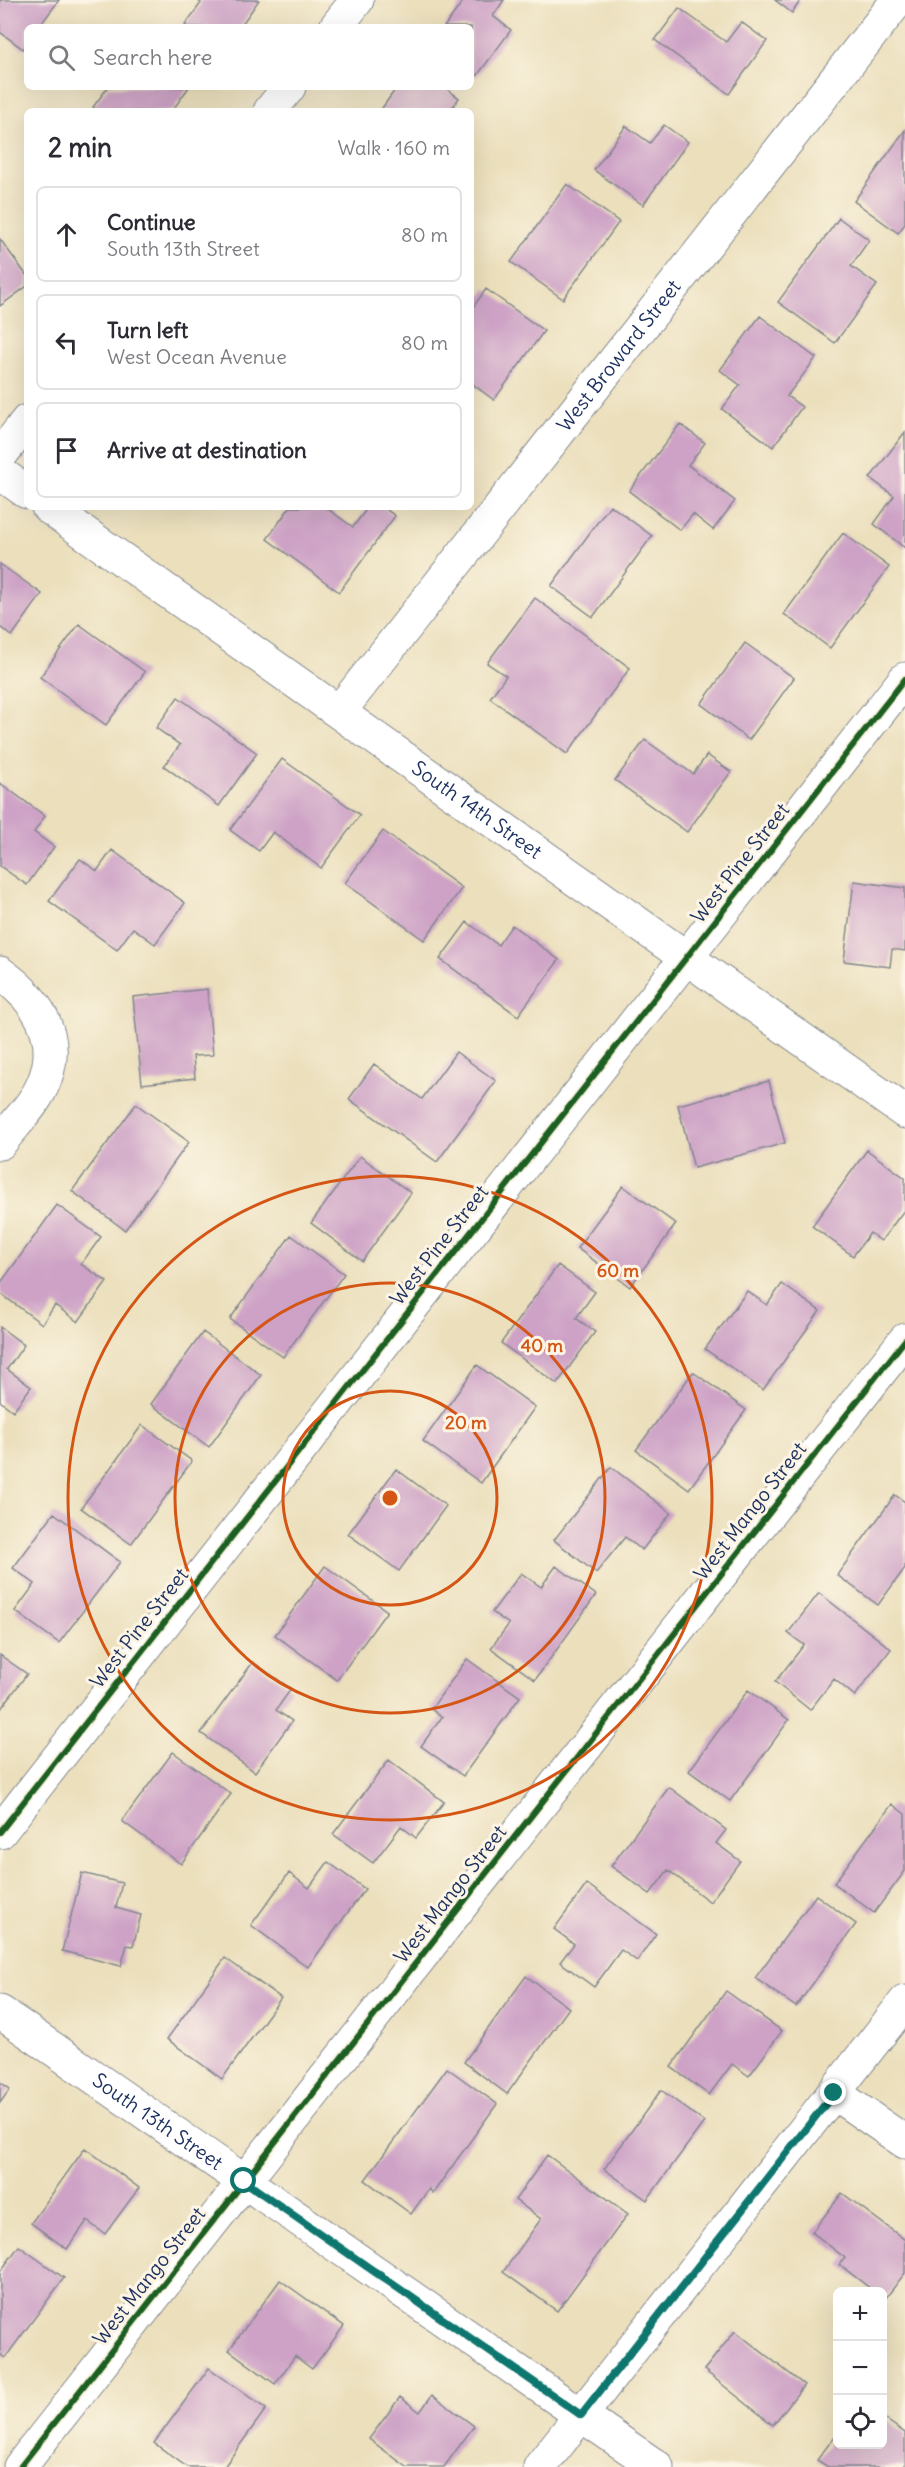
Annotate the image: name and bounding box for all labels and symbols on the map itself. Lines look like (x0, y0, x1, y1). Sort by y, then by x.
street label: West Broward Street (551, 274, 686, 436)
street label: South 14th Street (407, 755, 547, 864)
street label: West Pine Street (685, 797, 795, 928)
street label: West Pine Street (384, 1179, 494, 1310)
text: 60 m (597, 1259, 639, 1282)
text: 40 m (521, 1334, 563, 1357)
text: 20 m (445, 1411, 487, 1434)
street label: West Mango Street (688, 1436, 811, 1585)
centre of rings (380, 1488, 400, 1508)
street label: West Pine Street (84, 1562, 194, 1693)
street label: West Mango Street (388, 1819, 511, 1968)
street label: South 13th Street (88, 2067, 228, 2175)
route end (820, 2079, 846, 2105)
route start (230, 2167, 256, 2193)
street label: West Mango Street (87, 2201, 210, 2350)

